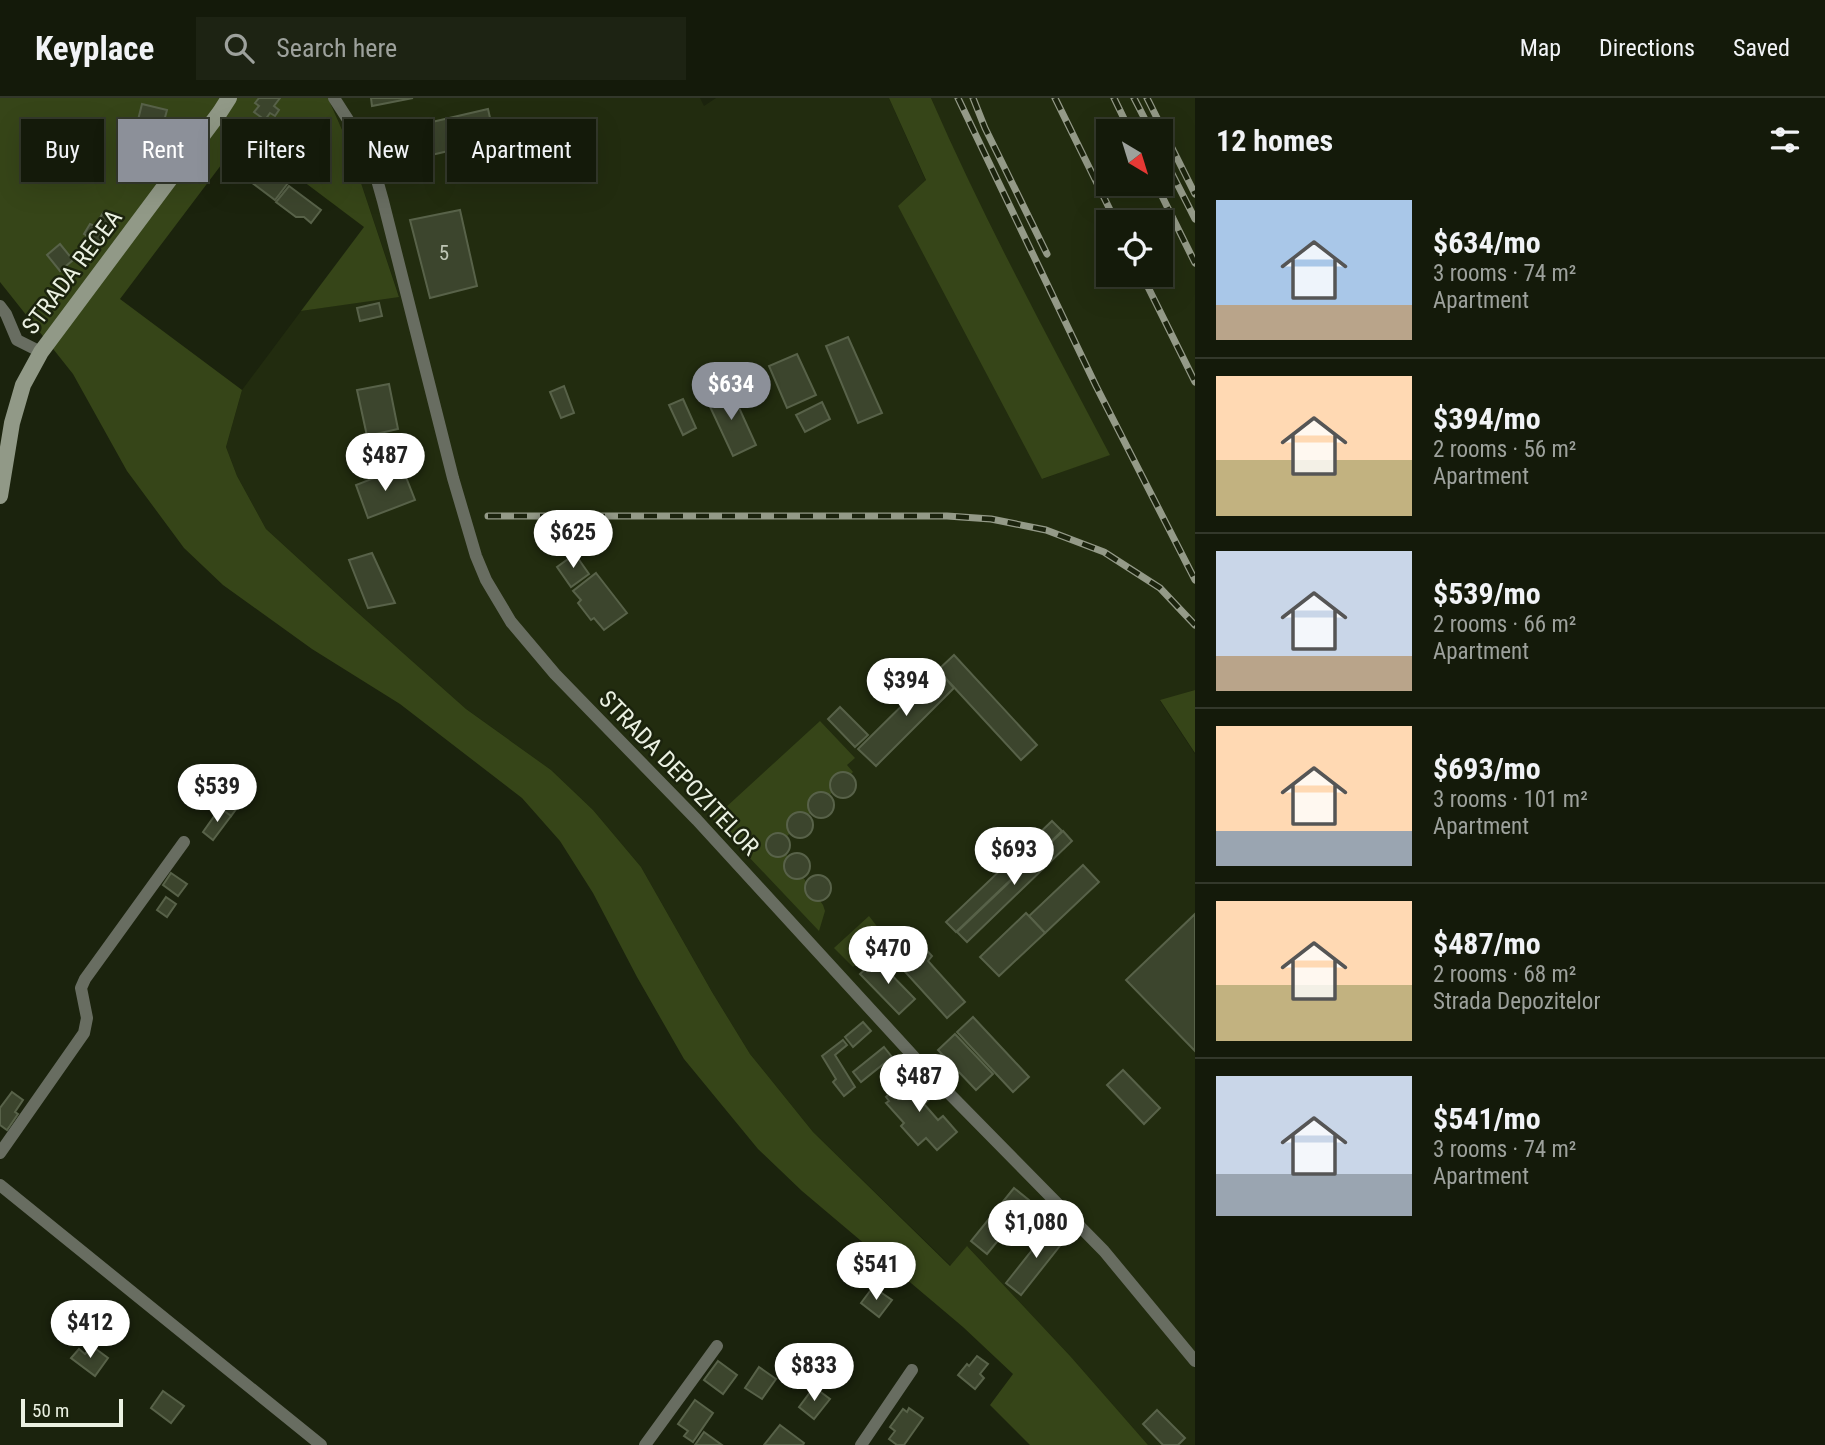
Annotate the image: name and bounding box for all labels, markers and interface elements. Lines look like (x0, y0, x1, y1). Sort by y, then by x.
search box (196, 17, 686, 80)
text: Keyplace (35, 29, 154, 68)
icon: search (220, 29, 258, 67)
text: Search here (276, 33, 397, 63)
text: Map (1520, 34, 1561, 62)
text: Directions (1599, 34, 1695, 62)
text: Saved (1733, 34, 1790, 62)
chip: Buy (21, 119, 104, 182)
chip: Rent (118, 119, 208, 182)
chip: Filters (222, 119, 330, 182)
chip: New (344, 119, 433, 182)
chip: Apartment (447, 119, 596, 182)
north arrow (1096, 119, 1172, 196)
map controls (1096, 119, 1173, 287)
icon: filters (1766, 121, 1804, 159)
text: 12 homes (1216, 123, 1333, 158)
street label: STRADA RECEA (16, 204, 128, 340)
button: locate (1096, 210, 1173, 287)
text: $634/mo (1433, 225, 1541, 260)
icon: home (1272, 228, 1356, 312)
house number: 5 (439, 241, 449, 265)
text: 3 rooms · 74 m² (1433, 260, 1576, 287)
text: Apartment (1433, 287, 1529, 314)
pin: $634 (690, 362, 772, 422)
text: $634 (708, 371, 754, 398)
text: $394/mo (1433, 401, 1541, 436)
icon: home (1272, 404, 1356, 488)
pin: $487 (344, 434, 426, 493)
text: 2 rooms · 56 m² (1433, 436, 1576, 463)
text: $487 (362, 442, 408, 469)
text: Apartment (1433, 463, 1529, 490)
pin: $625 (532, 510, 614, 570)
text: $625 (550, 519, 596, 546)
text: $539/mo (1433, 576, 1541, 611)
icon: home (1272, 579, 1356, 663)
text: 2 rooms · 66 m² (1433, 611, 1576, 638)
text: Apartment (1433, 638, 1529, 665)
pin: $394 (865, 658, 947, 718)
text: $394 (883, 667, 929, 694)
street label: STRADA DEPOZITELOR (593, 685, 765, 861)
text: $693/mo (1433, 751, 1541, 786)
icon: home (1272, 754, 1356, 838)
pin: $539 (176, 764, 258, 824)
text: $539 (194, 773, 240, 800)
text: 3 rooms · 101 m² (1433, 786, 1588, 813)
text: Apartment (1433, 813, 1529, 840)
pin: $693 (973, 828, 1055, 887)
text: $693 (991, 836, 1037, 863)
pin: $470 (847, 926, 929, 986)
text: $487/mo (1433, 926, 1541, 961)
icon: home (1272, 929, 1356, 1013)
text: $470 (865, 935, 911, 962)
text: 2 rooms · 68 m² (1433, 961, 1576, 988)
text: Strada Depozitelor (1433, 988, 1600, 1015)
pin: $487 (878, 1054, 960, 1114)
text: $487 (896, 1063, 942, 1090)
text: $541/mo (1433, 1101, 1541, 1136)
icon: home (1272, 1104, 1356, 1188)
text: 3 rooms · 74 m² (1433, 1136, 1576, 1163)
text: Apartment (1433, 1163, 1529, 1190)
pin: $1,080 (979, 1200, 1093, 1260)
text: $1,080 (1004, 1209, 1068, 1236)
pin: $541 (835, 1242, 917, 1302)
text: $541 (853, 1251, 899, 1278)
pin: $412 (49, 1300, 131, 1360)
text: $412 (67, 1309, 113, 1336)
pin: $833 (773, 1344, 855, 1403)
text: $833 (791, 1352, 837, 1379)
scale bar (21, 1396, 122, 1428)
text: 50 m (32, 1399, 69, 1422)

